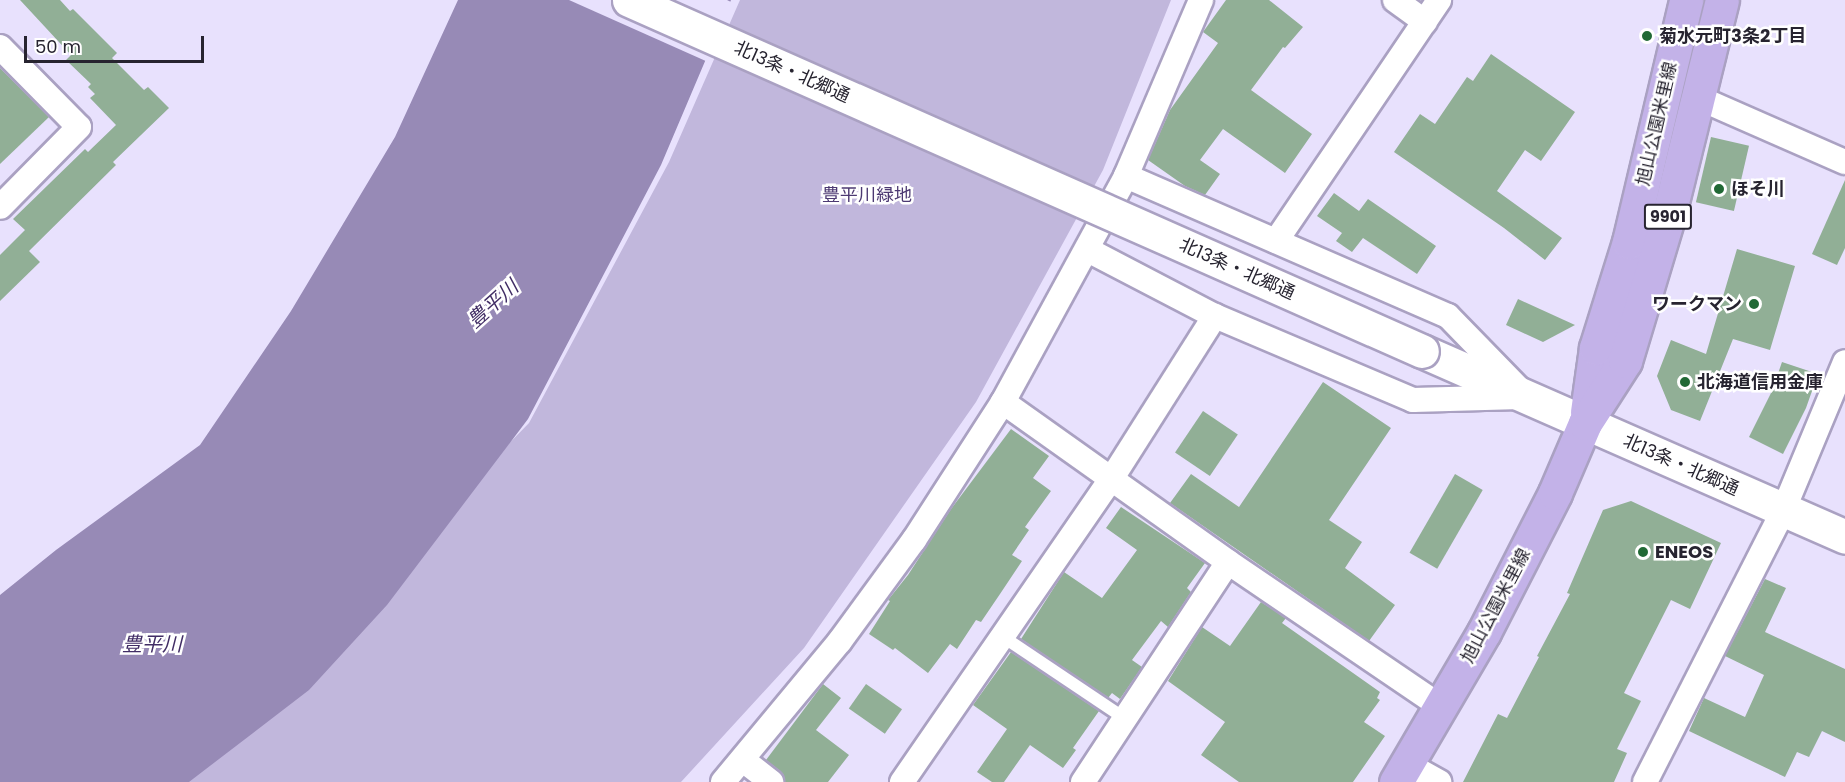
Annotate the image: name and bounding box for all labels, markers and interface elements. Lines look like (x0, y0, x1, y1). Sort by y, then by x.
scale bar (27, 24, 207, 62)
place label: 菊水元町3条2丁目 (1659, 25, 1806, 47)
marker: 菊水元町3条2丁目 (1640, 29, 1654, 43)
text: 50 m (35, 34, 81, 59)
street label: 北13条・北郷通 (731, 37, 853, 107)
street label: 旭山公園米里線 (1632, 60, 1682, 188)
place label: ほそ川 (1731, 178, 1785, 200)
marker: ほそ川 (1712, 182, 1726, 196)
park label: 豊平川緑地 (822, 184, 912, 206)
road number: 9901 (1642, 204, 1694, 230)
street label: 北13条・北郷通 (1176, 234, 1298, 304)
water label: 豊平川 (463, 275, 523, 333)
place label: ワークマン (1652, 293, 1742, 315)
marker: ワークマン (1747, 297, 1761, 311)
place label: 北海道信用金庫 (1697, 371, 1823, 393)
marker: 北海道信用金庫 (1678, 375, 1692, 389)
street label: 北13条・北郷通 (1620, 430, 1742, 500)
place label: ENEOS (1655, 541, 1713, 563)
street label: 旭山公園米里線 (1457, 545, 1535, 667)
marker: ENEOS (1636, 545, 1650, 559)
water label: 豊平川 (122, 632, 182, 656)

